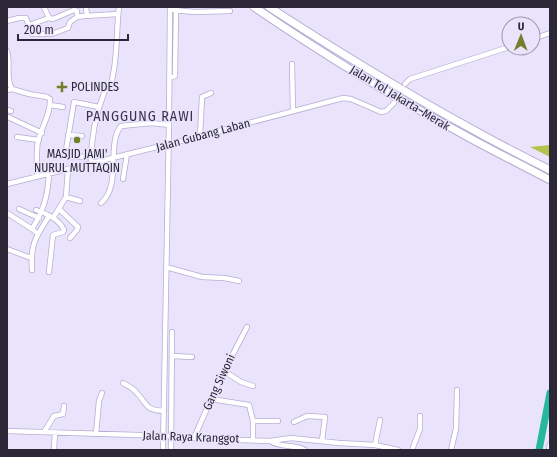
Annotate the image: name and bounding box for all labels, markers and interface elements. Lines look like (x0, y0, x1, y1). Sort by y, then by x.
scale bar (18, 16, 128, 42)
north arrow (501, 16, 541, 56)
text: U (518, 20, 525, 33)
text: 200 m (24, 23, 54, 37)
street label: Jalan Tol Jakarta–Merak (348, 63, 453, 134)
place label: POLINDES (71, 80, 119, 94)
marker: POLINDES (56, 81, 68, 93)
district label: PANGGUNG RAWI (86, 108, 194, 125)
street label: Jalan Gubang Laban (154, 116, 252, 154)
marker: MASJID JAMI' NURUL MUTTAQIN (72, 135, 82, 145)
place label: MASJID JAMI' NURUL MUTTAQIN (34, 147, 120, 175)
street label: Gang Siwoni (200, 352, 238, 412)
street label: Jalan Raya Kranggot (142, 428, 240, 446)

